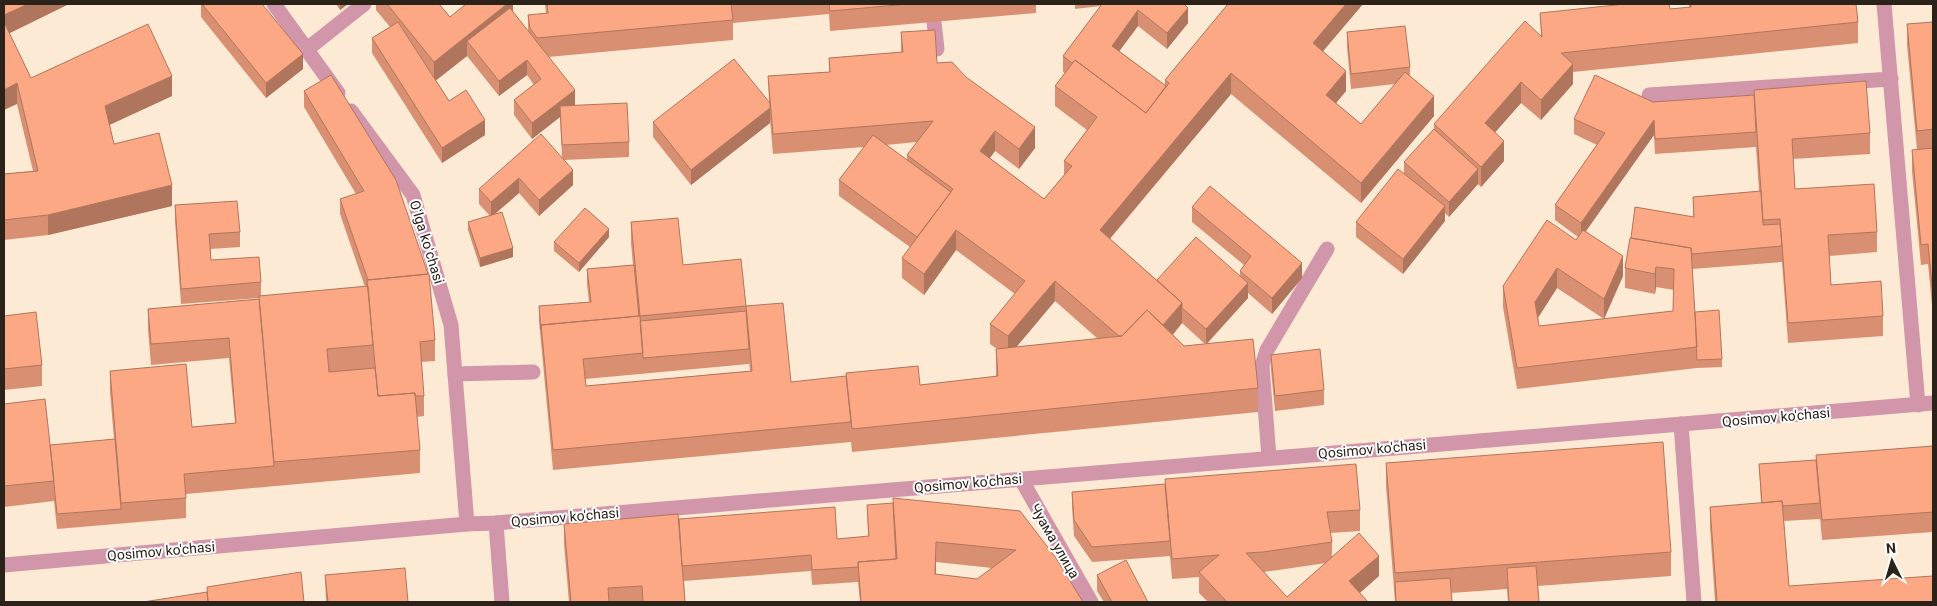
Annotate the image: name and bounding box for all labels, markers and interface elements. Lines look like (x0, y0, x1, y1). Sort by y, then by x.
street label: Oʻlga koʻchasi (407, 198, 447, 286)
street label: Qosimov ko'chasi (1721, 404, 1831, 430)
street label: Qosimov ko'chasi (1317, 436, 1427, 462)
street label: Qosimov ko'chasi (913, 470, 1023, 496)
street label: Чуама улица (1027, 501, 1083, 581)
street label: Qosimov ko'chasi (510, 504, 620, 530)
north arrow (1867, 536, 1917, 586)
street label: Qosimov ko'chasi (106, 538, 216, 564)
text: N (1885, 540, 1896, 556)

